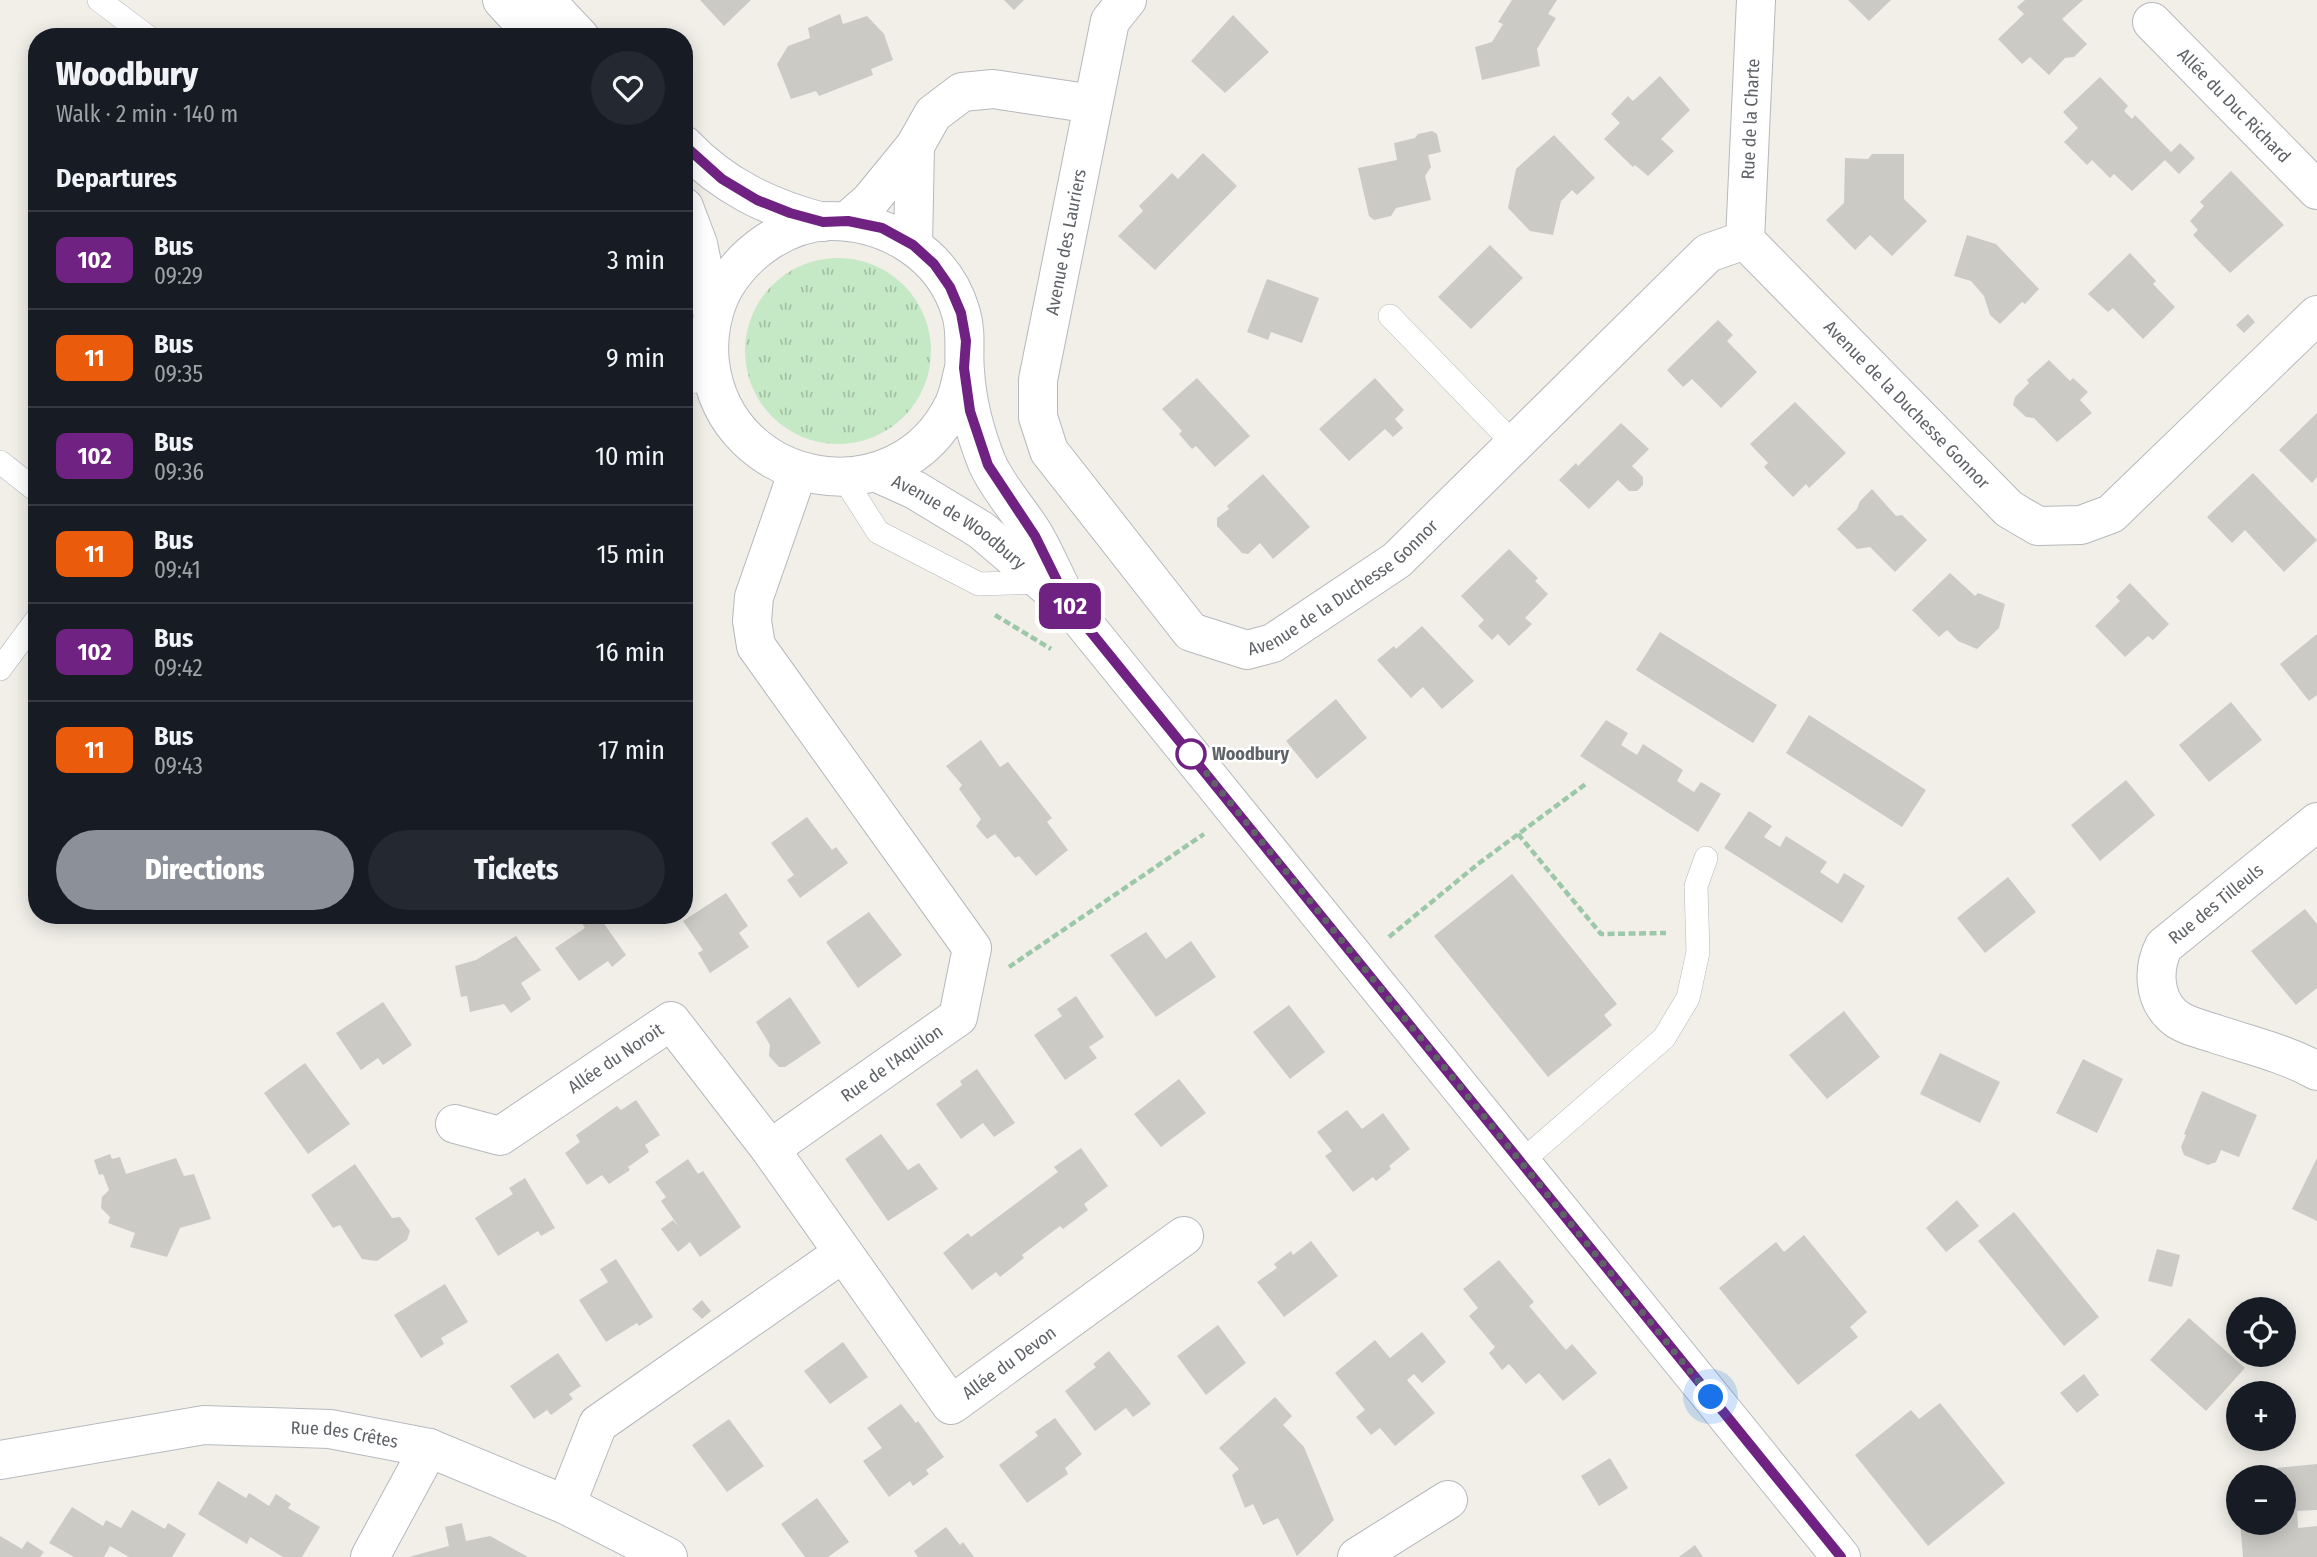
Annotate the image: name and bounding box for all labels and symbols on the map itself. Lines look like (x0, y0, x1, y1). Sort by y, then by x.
street label: Allée du Duc Richard (2173, 44, 2295, 167)
street label: Rue de la Charte (1737, 58, 1764, 180)
street label: Avenue des Lauriers (1041, 167, 1091, 317)
street label: Avenue de la Duchesse Gonnor (1819, 316, 1995, 494)
street label: Avenue de Woodbury (889, 470, 1030, 574)
street label: Avenue de la Duchesse Gonnor (1245, 514, 1443, 660)
line badge: 102 (1030, 583, 1110, 629)
marker: Woodbury (1176, 739, 1206, 769)
place label: Woodbury (1212, 743, 1289, 765)
street label: Rue des Tilleuls (2164, 859, 2268, 949)
street label: Allée du Noroit (564, 1018, 668, 1098)
street label: Rue de l'Aquilon (837, 1020, 947, 1107)
street label: Allée du Devon (958, 1321, 1060, 1404)
your location (1693, 1379, 1728, 1414)
street label: Rue des Crêtes (290, 1417, 400, 1453)

